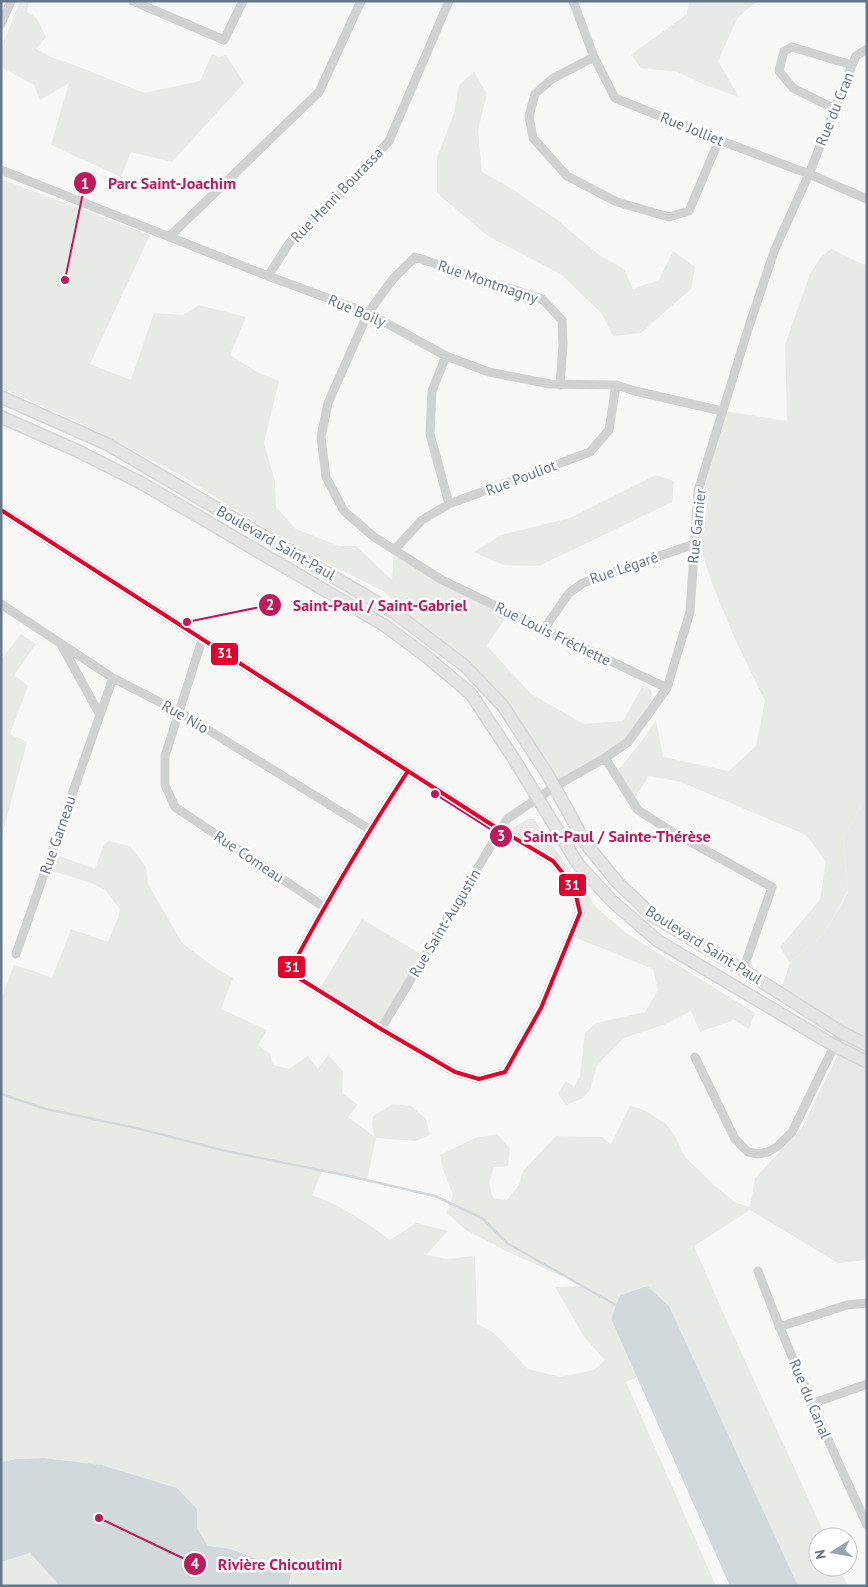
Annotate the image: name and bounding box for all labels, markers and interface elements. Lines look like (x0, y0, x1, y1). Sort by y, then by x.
street label: Rue du Cran (811, 69, 858, 148)
street label: Rue Jolliet (658, 107, 727, 150)
street label: Rue Henri Bourassa (286, 143, 387, 246)
callout: Parc Saint-Joachim (72, 168, 246, 199)
text: Parc Saint-Joachim (108, 173, 236, 193)
text: 1 (81, 174, 89, 193)
street label: Rue Montmagny (436, 256, 541, 308)
street label: Rue Boily (326, 290, 389, 331)
street label: Rue Pouliot (483, 455, 559, 500)
street label: Rue Garnier (683, 488, 710, 564)
street label: Boulevard Saint-Paul (214, 501, 339, 585)
street label: Rue Légaré (587, 547, 661, 588)
callout: Saint-Paul / Saint-Gabriel (258, 589, 477, 620)
text: 2 (266, 595, 274, 614)
text: Saint-Paul / Saint-Gabriel (293, 595, 468, 615)
street label: Rue Louis Fréchette (492, 597, 614, 670)
line badge: 31 (210, 642, 239, 666)
text: 31 (217, 644, 233, 662)
street label: Rue Nio (159, 696, 212, 737)
street label: Rue Garneau (35, 793, 80, 876)
callout: Saint-Paul / Sainte-Thérèse (488, 821, 721, 852)
street label: Rue Comeau (211, 826, 288, 887)
text: 3 (497, 826, 505, 845)
text: Saint-Paul / Sainte-Thérèse (523, 826, 711, 846)
street label: Rue Saint-Augustin (405, 865, 484, 980)
line badge: 31 (558, 873, 587, 897)
text: 31 (564, 876, 580, 894)
street label: Boulevard Saint-Paul (642, 901, 767, 988)
line badge: 31 (277, 955, 306, 979)
text: 31 (284, 958, 300, 976)
street label: Rue du Canal (785, 1356, 836, 1442)
north arrow (808, 1527, 858, 1577)
callout: Rivière Chicoutimi (182, 1548, 352, 1579)
text: N (811, 1548, 830, 1561)
text: 4 (191, 1554, 200, 1573)
text: Rivière Chicoutimi (218, 1554, 342, 1574)

